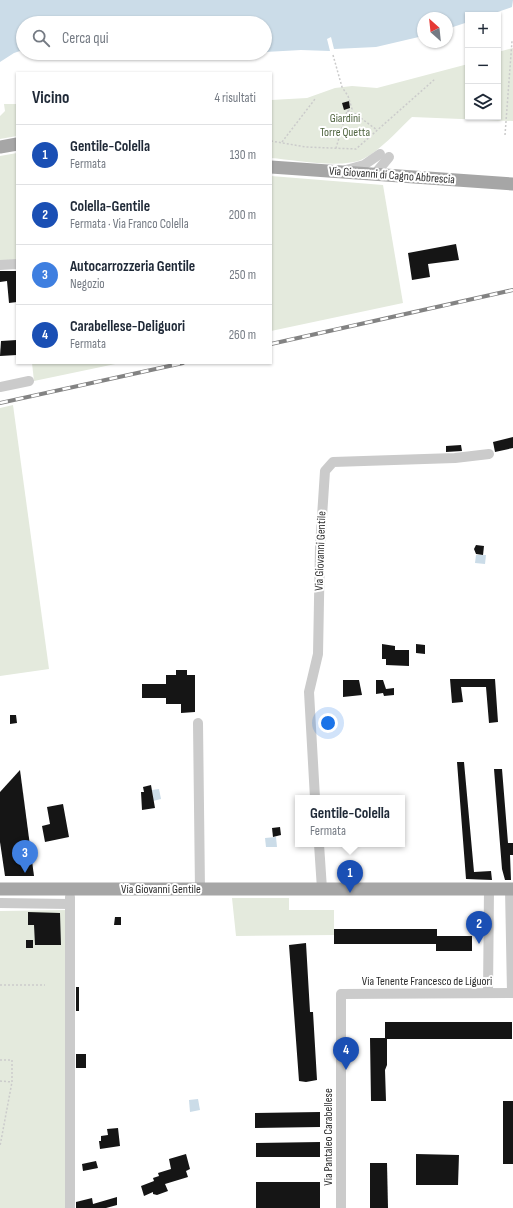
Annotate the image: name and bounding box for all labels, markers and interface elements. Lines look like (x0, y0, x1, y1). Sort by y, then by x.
north arrow (417, 12, 453, 48)
map controls (465, 12, 501, 120)
button: + (465, 12, 501, 48)
search box (16, 16, 272, 60)
icon: search (30, 27, 52, 49)
text: Cerca qui (62, 29, 109, 48)
button: − (465, 48, 501, 84)
button: layers (465, 84, 501, 120)
text: Vicino (32, 88, 69, 108)
text: 4 risultati (215, 90, 256, 106)
park label: Giardini Torre Quetta (320, 111, 370, 140)
text: Gentile-Colella (70, 137, 150, 156)
text: 1 (42, 147, 48, 163)
text: 130 m (230, 147, 256, 163)
text: Fermata (70, 156, 106, 172)
street label: Via Giovanni di Cagno Abbrescia (328, 164, 456, 187)
text: Colella-Gentile (70, 197, 150, 216)
text: 2 (42, 207, 48, 223)
text: 200 m (229, 207, 256, 223)
text: Fermata · Via Franco Colella (70, 216, 189, 232)
text: Autocarrozzeria Gentile (70, 257, 195, 276)
text: 3 (42, 267, 48, 283)
text: 250 m (229, 267, 256, 283)
text: Negozio (70, 276, 105, 292)
text: Carabellese-Deliguori (70, 317, 185, 336)
text: 4 (42, 327, 48, 343)
text: 260 m (229, 327, 256, 343)
text: Fermata (70, 336, 106, 352)
street label: Via Giovanni Gentile (312, 511, 329, 591)
your location (318, 713, 338, 733)
popup (295, 795, 405, 847)
text: Gentile-Colella (310, 804, 390, 823)
text: Fermata (310, 823, 346, 839)
pin: 3 (12, 840, 38, 873)
pin: 1 (337, 860, 363, 893)
street label: Via Giovanni Gentile (121, 882, 201, 897)
pin: 2 (466, 911, 492, 944)
street label: Via Tenente Francesco de Liguori (362, 974, 492, 989)
pin: 4 (333, 1037, 359, 1070)
street label: Via Pantaleo Carabellese (321, 1088, 336, 1186)

